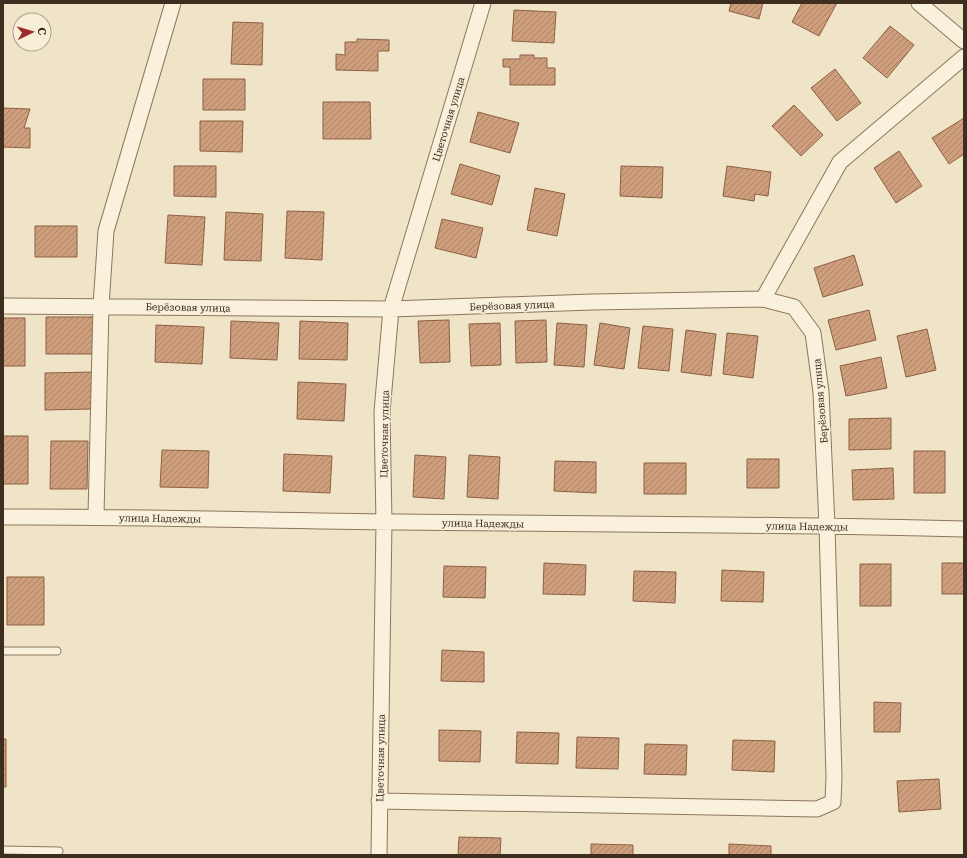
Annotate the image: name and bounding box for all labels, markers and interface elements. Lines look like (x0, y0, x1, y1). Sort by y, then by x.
north arrow (12, 12, 52, 52)
text: С (35, 27, 48, 36)
street label: Цветочная улица (430, 75, 467, 163)
street label: Берёзовая улица (469, 298, 555, 312)
street label: Берёзовая улица (145, 301, 231, 314)
street label: Берёзовая улица (811, 358, 830, 444)
street label: Цветочная улица (378, 389, 391, 478)
street label: улица Надежды (119, 512, 201, 525)
street label: улица Надежды (442, 517, 524, 530)
street label: улица Надежды (766, 520, 848, 533)
street label: Цветочная улица (374, 713, 387, 802)

